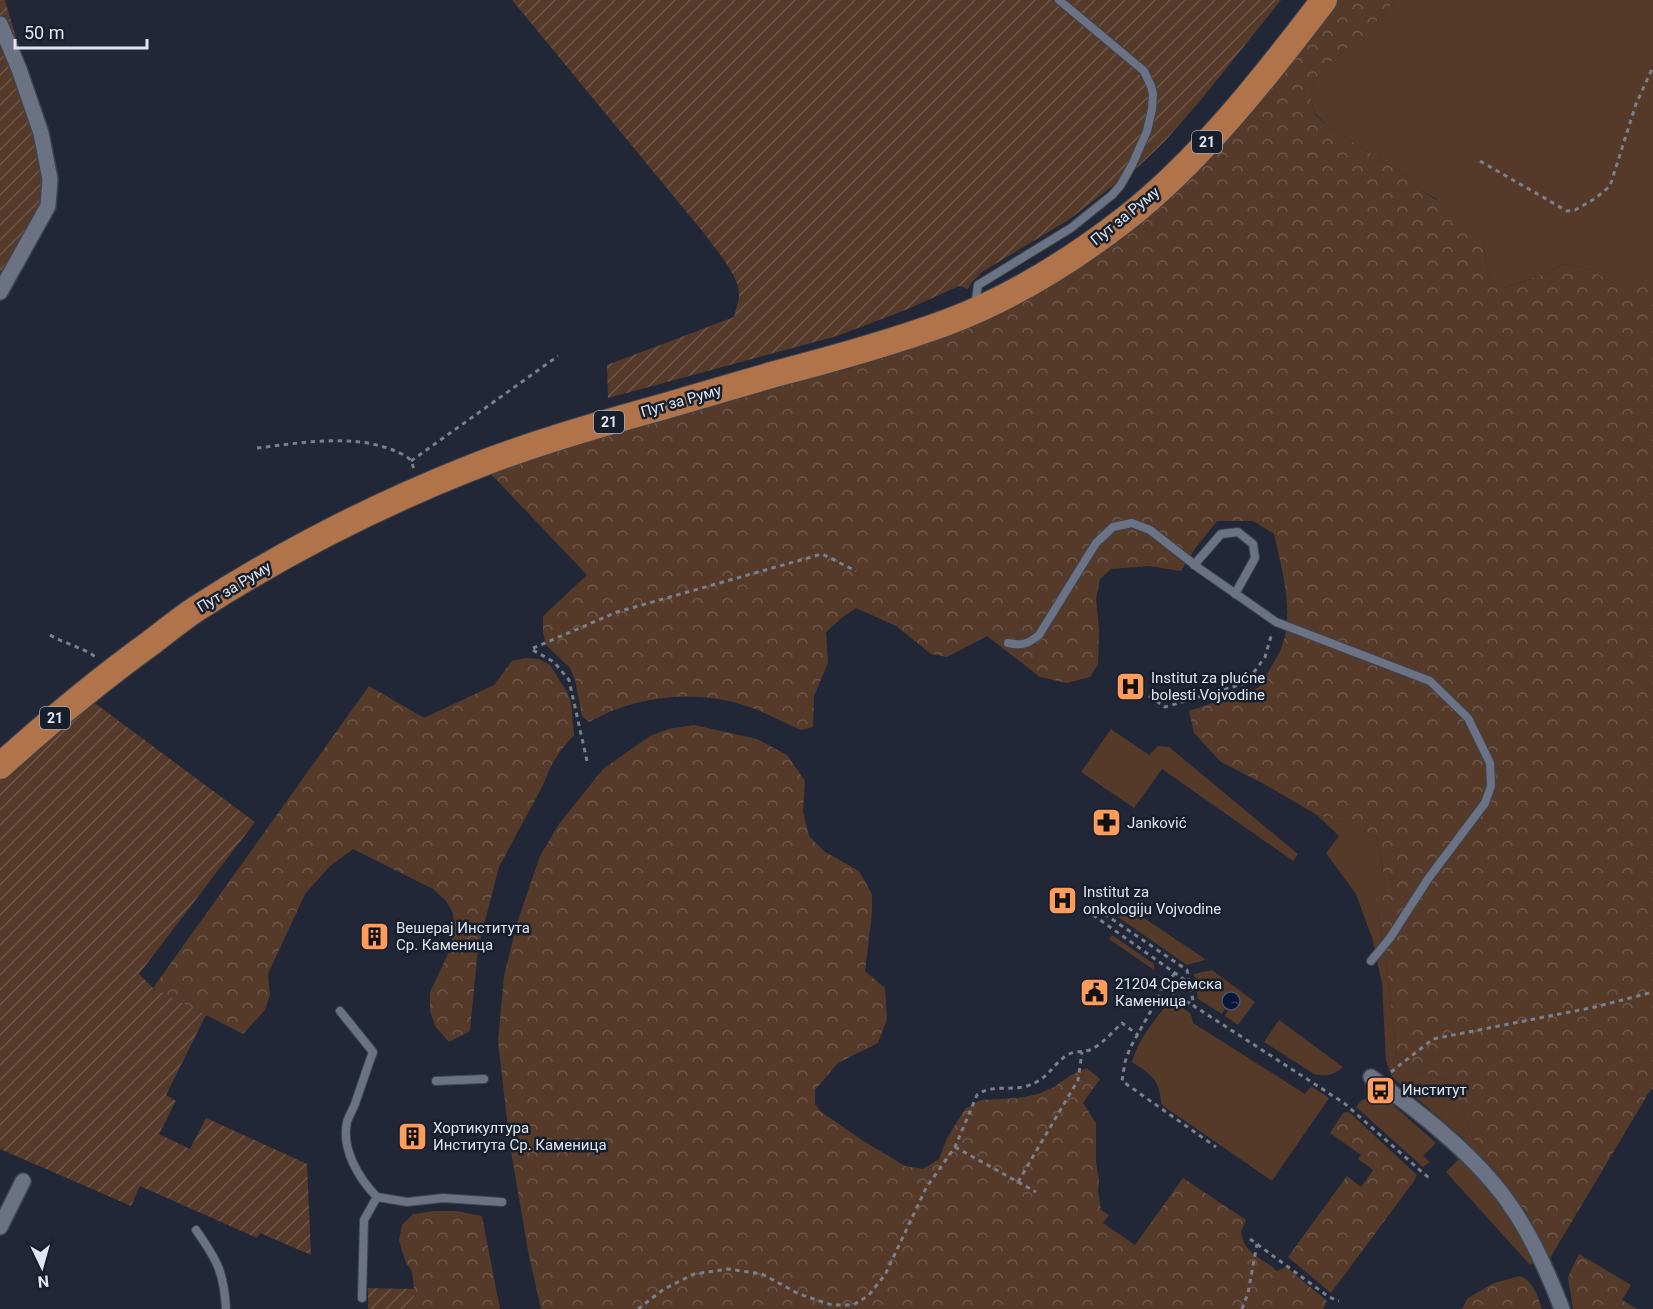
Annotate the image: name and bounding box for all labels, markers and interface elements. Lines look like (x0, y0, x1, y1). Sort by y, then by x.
scale bar (15, 12, 147, 50)
text: 50 m (24, 22, 64, 43)
road number: 21 (1192, 131, 1222, 153)
street label: Пут за Руму (1087, 183, 1163, 249)
street label: Пут за Руму (639, 381, 723, 421)
road number: 21 (594, 411, 624, 433)
street label: Пут за Руму (194, 558, 274, 616)
place label: Institut za plućne bolesti Vojvodine (1151, 669, 1265, 704)
hospital icon: Institut za plućne bolesti Vojvodine (1114, 671, 1146, 703)
road number: 21 (40, 707, 70, 729)
pharmacy icon: Janković (1090, 807, 1122, 839)
place label: Janković (1127, 814, 1187, 832)
place label: Institut za onkologiju Vojvodine (1083, 883, 1221, 918)
hospital icon: Institut za onkologiju Vojvodine (1046, 885, 1078, 917)
place label: Вешерај Института Ср. Каменица (396, 919, 530, 954)
building icon: Вешерај Института Ср. Каменица (359, 921, 391, 953)
place label: 21204 Сремска Каменица (1115, 975, 1222, 1010)
public building icon: 21204 Сремска Каменица (1078, 977, 1110, 1009)
bus stop icon: Институт (1365, 1074, 1397, 1106)
place label: Институт (1402, 1081, 1467, 1099)
place label: Хортикултура Института Ср. Каменица (433, 1119, 607, 1154)
building icon: Хортикултура Института Ср. Каменица (396, 1121, 428, 1153)
north arrow (12, 1237, 72, 1297)
text: N (37, 1271, 50, 1291)

